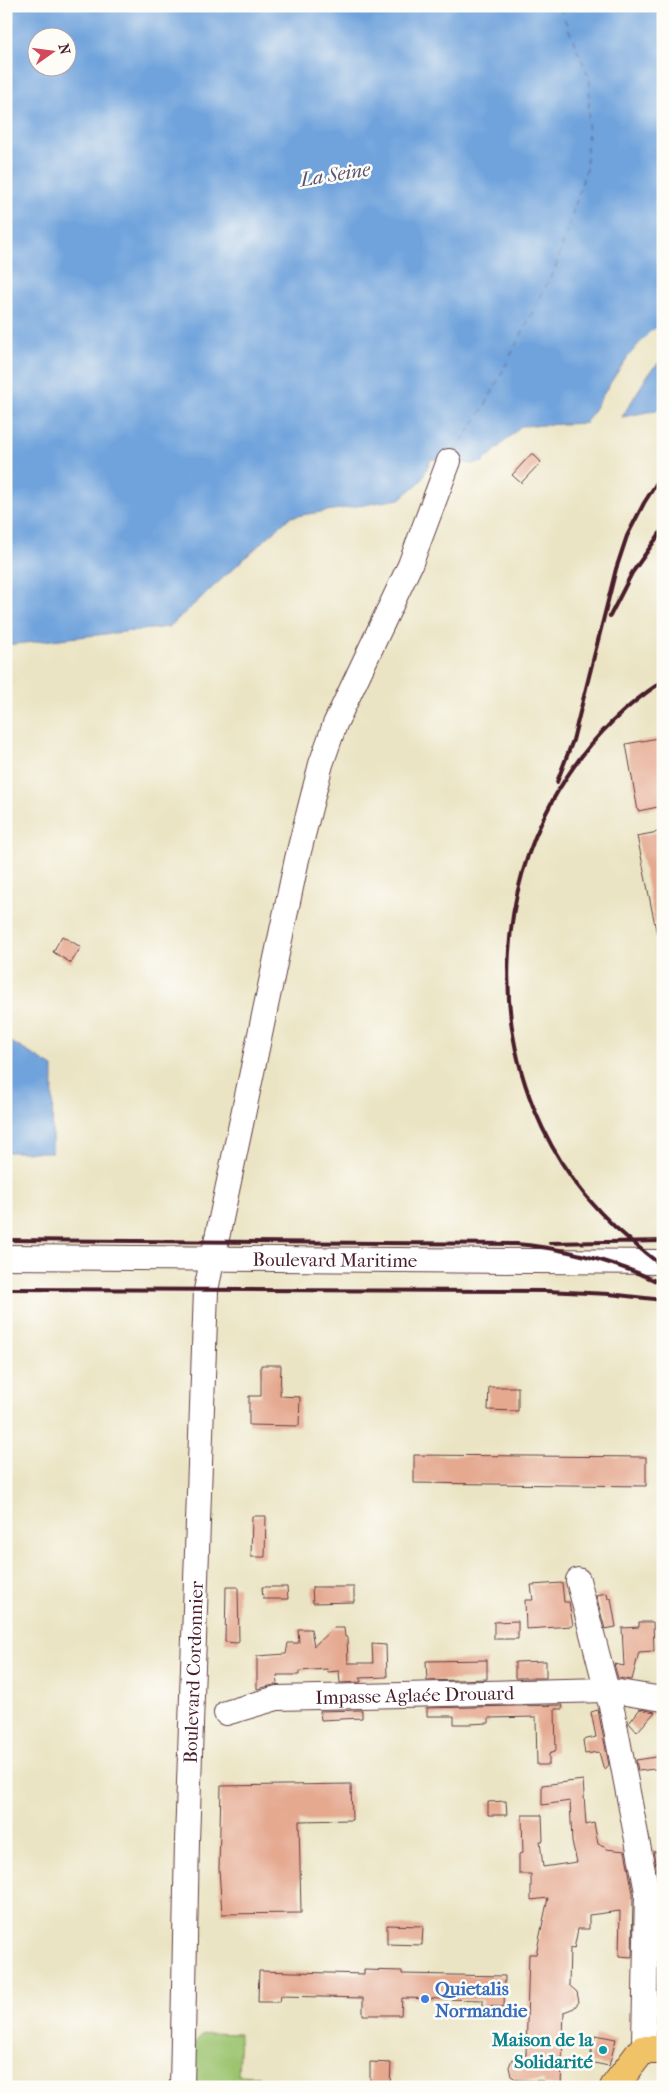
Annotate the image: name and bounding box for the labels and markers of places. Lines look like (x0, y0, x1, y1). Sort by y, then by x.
place label: Quietalis Normandie (435, 1978, 528, 2022)
marker: Quietalis Normandie (419, 1993, 431, 2005)
place label: Maison de la Solidarité (491, 2029, 594, 2073)
marker: Maison de la Solidarité (597, 2044, 609, 2056)

